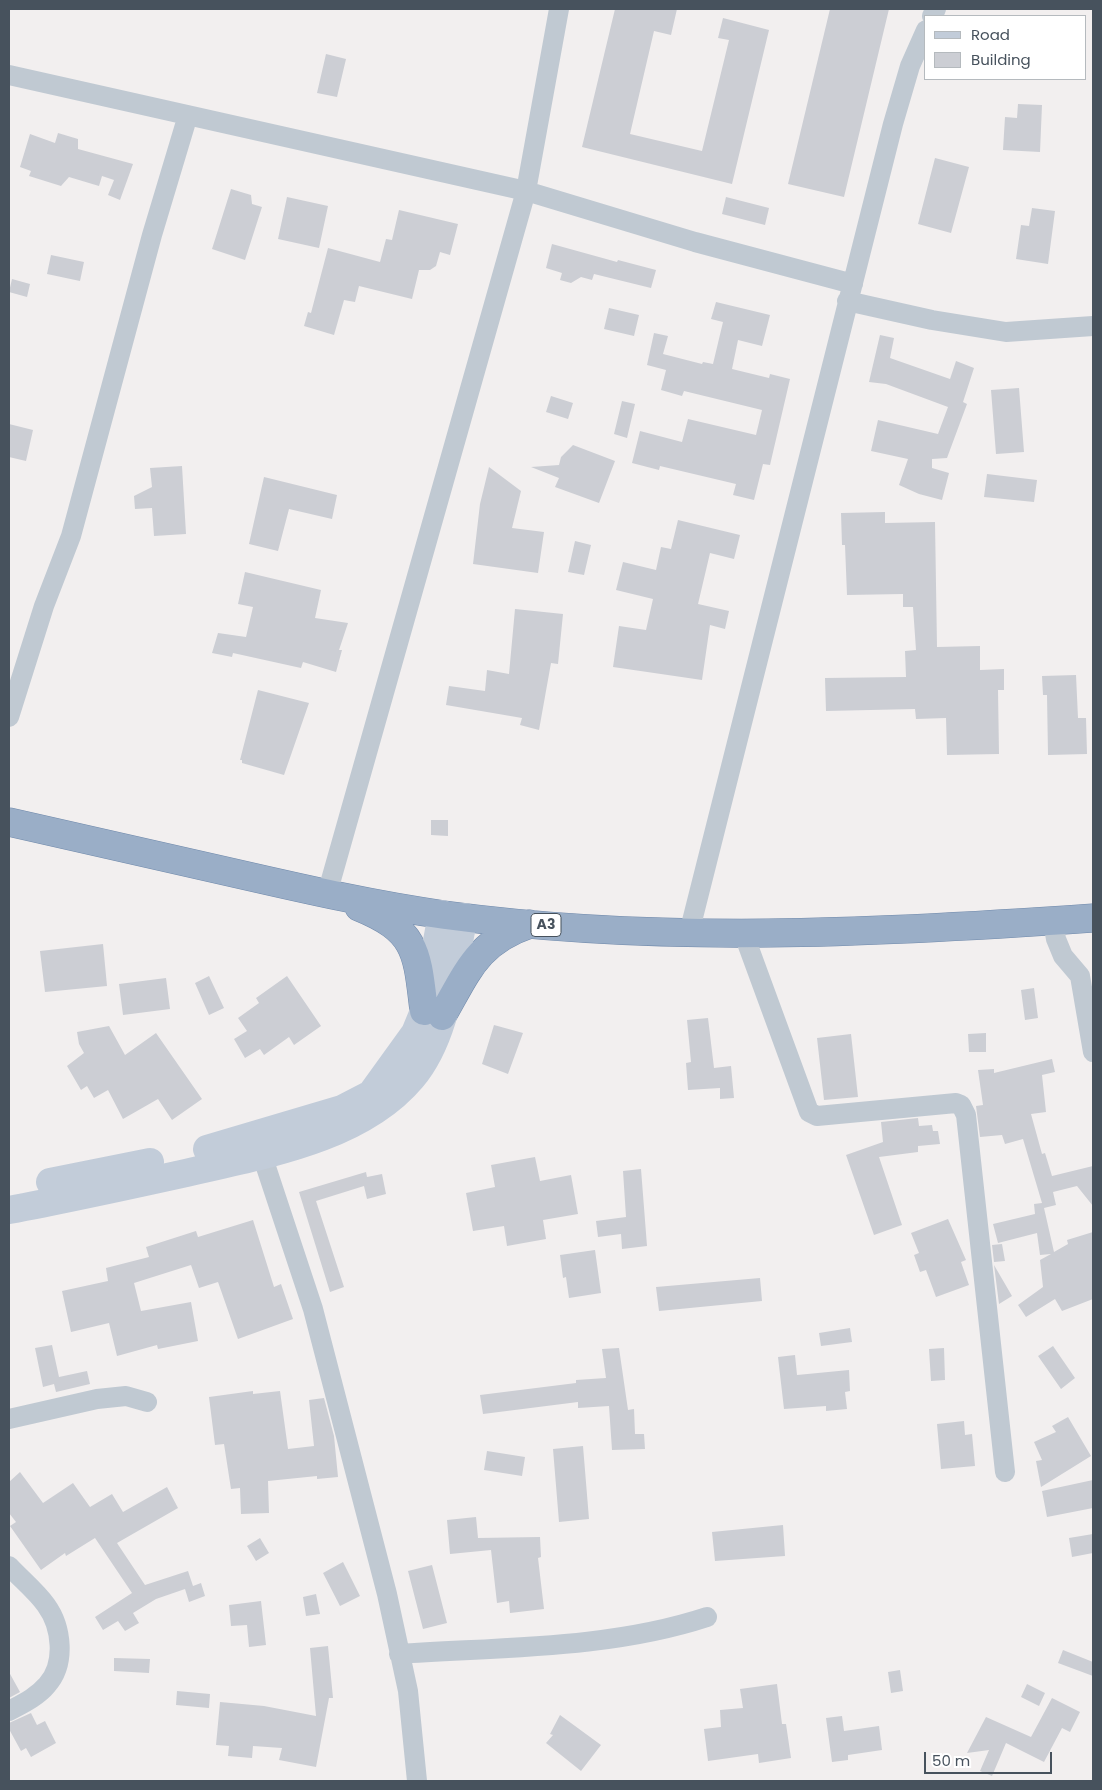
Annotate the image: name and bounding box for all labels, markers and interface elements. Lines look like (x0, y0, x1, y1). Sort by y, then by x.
legend (924, 15, 1087, 80)
text: Road (971, 24, 1010, 45)
text: Building (971, 49, 1031, 70)
road number: A3 (531, 914, 561, 936)
scale bar (927, 1742, 1054, 1774)
text: 50 m (932, 1750, 970, 1771)

